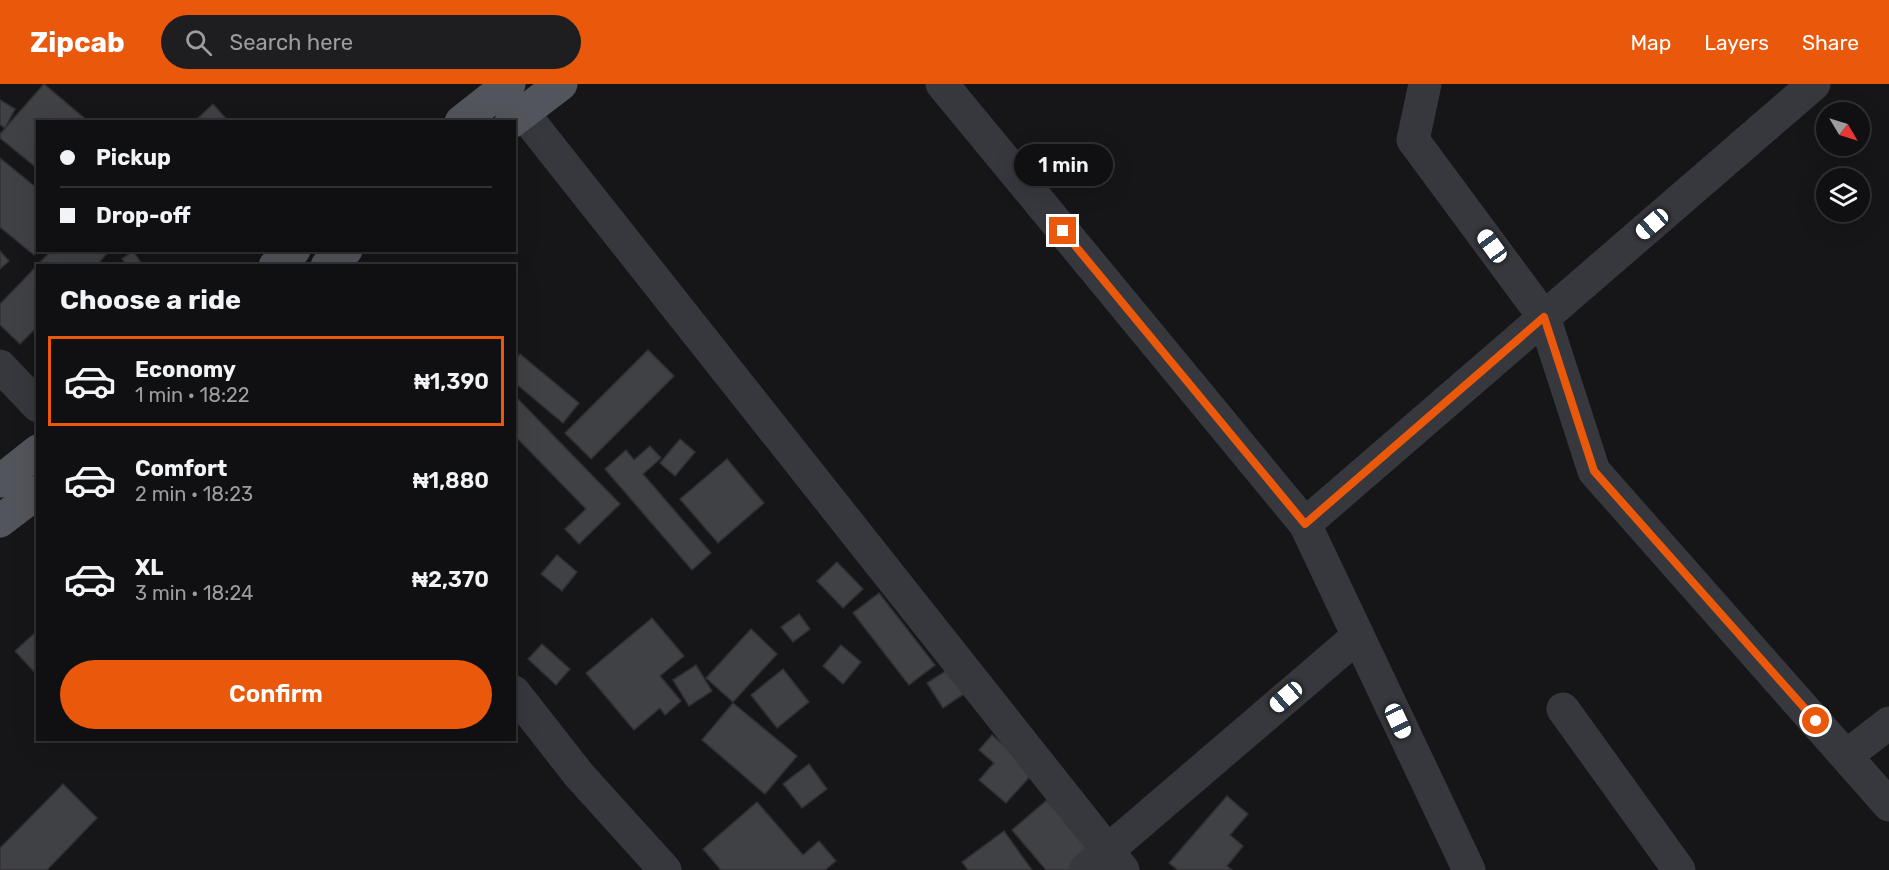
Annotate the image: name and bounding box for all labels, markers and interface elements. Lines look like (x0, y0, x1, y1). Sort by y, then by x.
search box (161, 15, 581, 69)
text: Zipcab (30, 26, 125, 59)
icon: search (182, 26, 215, 59)
text: Search here (230, 29, 353, 56)
text: Map (1630, 30, 1671, 55)
text: Layers (1704, 30, 1769, 55)
text: Share (1802, 30, 1859, 55)
north arrow (1816, 102, 1870, 156)
map controls (1816, 102, 1870, 222)
text: Pickup (96, 144, 171, 171)
callout: 1 min (1014, 144, 1112, 186)
text: 1 min (1038, 153, 1089, 177)
button: layers (1816, 168, 1870, 222)
text: Drop-off (96, 202, 191, 229)
car (1633, 205, 1671, 243)
route end (1049, 217, 1076, 244)
car (1474, 226, 1510, 266)
text: Choose a ride (60, 284, 241, 316)
icon: car (63, 354, 117, 408)
text: Economy (135, 356, 236, 383)
text: ₦1,390 (414, 368, 489, 395)
text: 1 min · 18:22 (135, 383, 249, 407)
icon: car (63, 453, 117, 507)
text: Comfort (135, 455, 227, 482)
text: ₦1,880 (413, 467, 489, 494)
text: 2 min · 18:23 (135, 482, 253, 506)
icon: car (63, 552, 117, 606)
text: XL (135, 554, 163, 581)
text: ₦2,370 (412, 566, 489, 593)
text: 3 min · 18:24 (135, 581, 253, 605)
button: Confirm (60, 660, 492, 729)
car (1267, 678, 1305, 716)
car (1382, 701, 1414, 741)
route start (1802, 707, 1829, 734)

